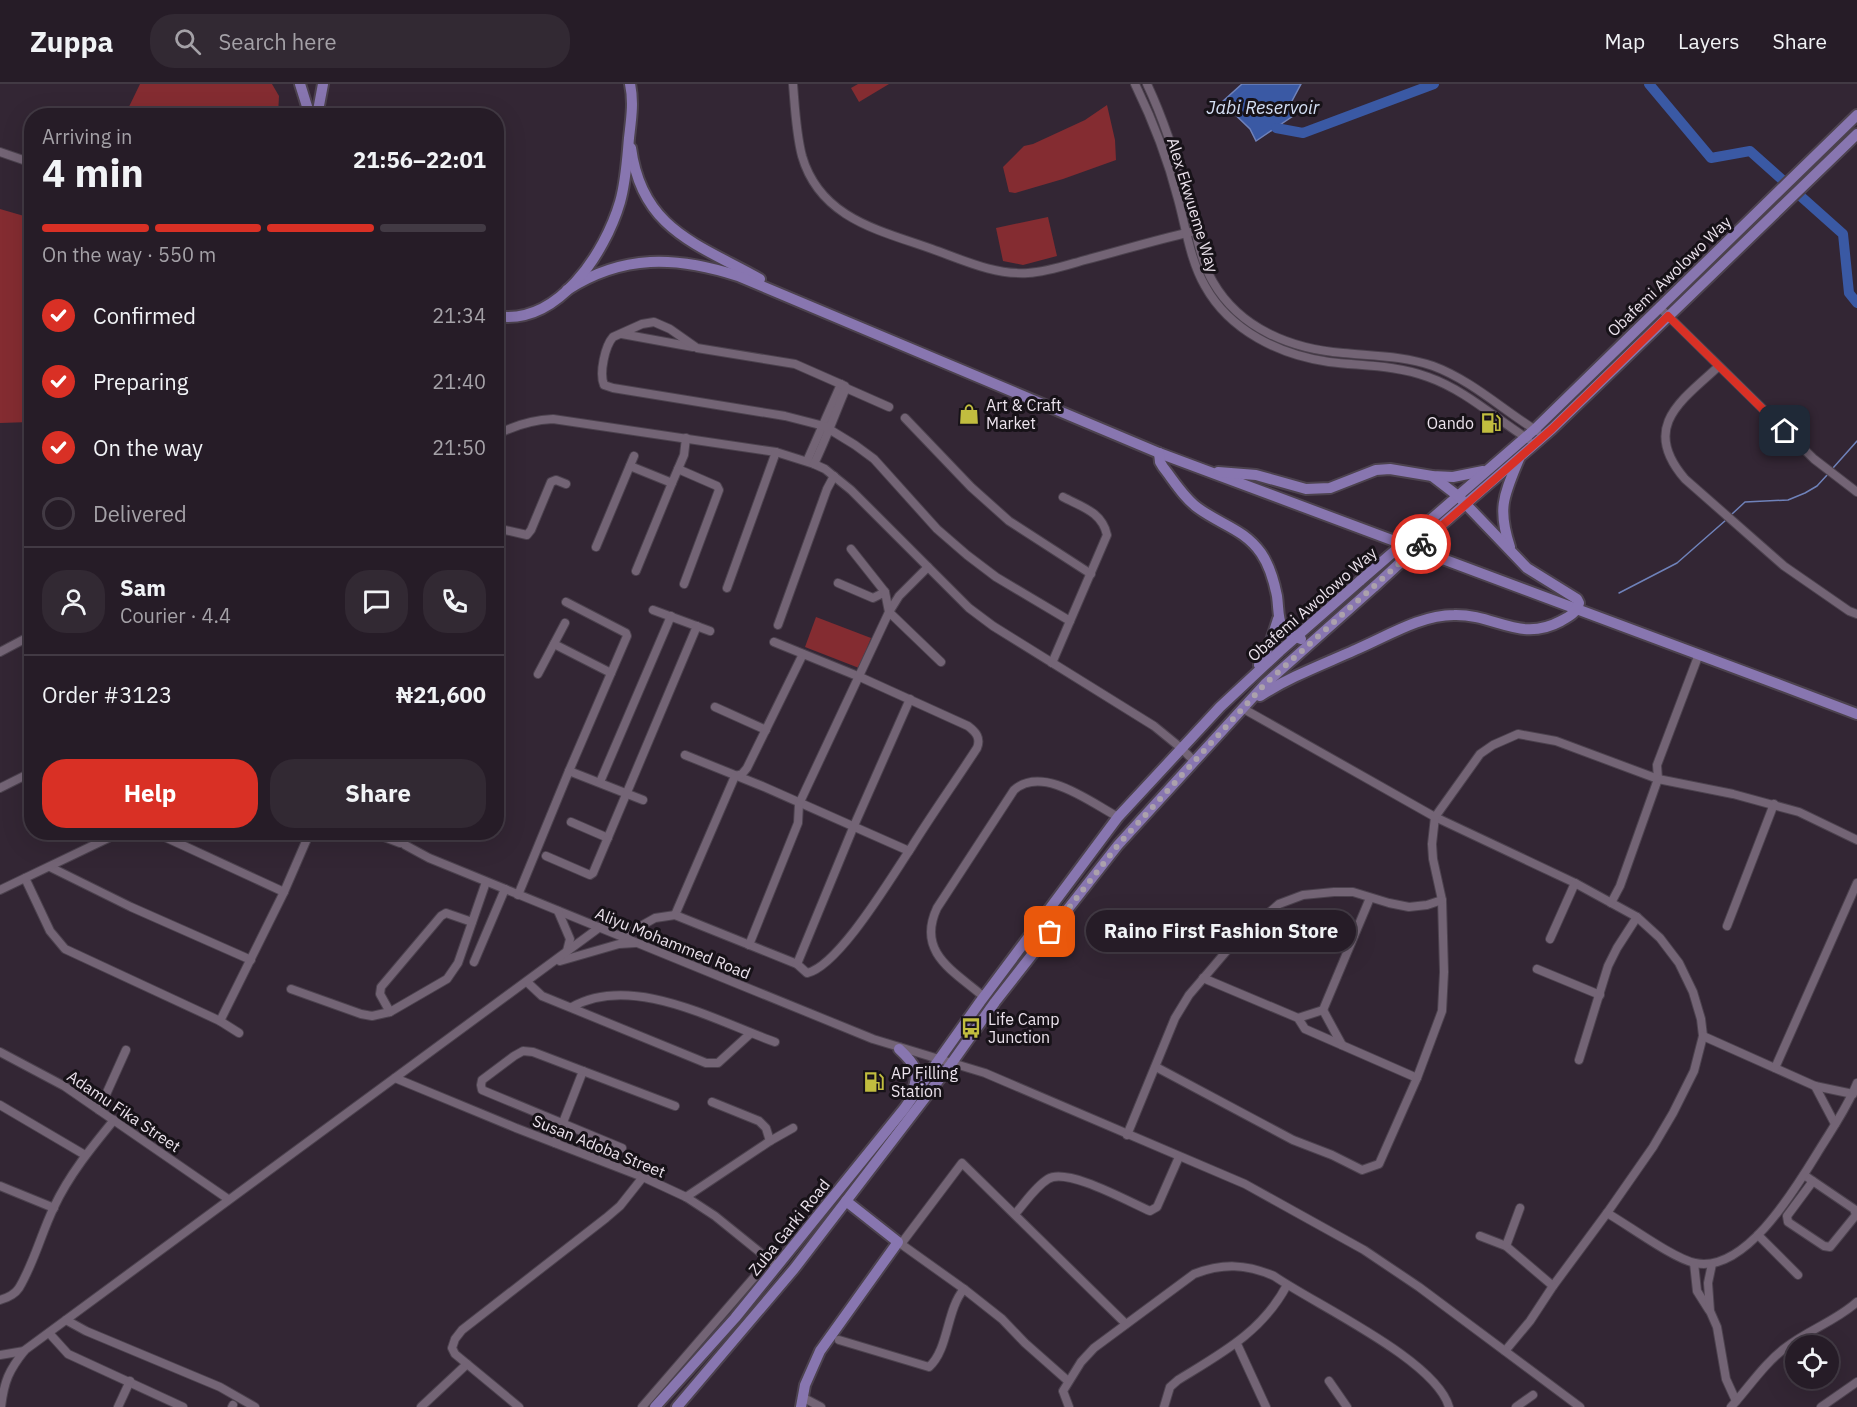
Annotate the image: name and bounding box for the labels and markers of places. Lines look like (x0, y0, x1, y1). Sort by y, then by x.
place label: Art & Craft Market (986, 395, 1062, 433)
shop icon: Art & Craft Market (957, 402, 981, 426)
pin (1759, 405, 1810, 456)
fuel station icon: Oando (1479, 411, 1503, 435)
place label: Oando (1427, 413, 1474, 433)
pin (1024, 906, 1075, 957)
callout: Raino First Fashion Store (1086, 911, 1356, 953)
place label: Life Camp Junction (988, 1009, 1059, 1047)
bus stop icon: Life Camp Junction (959, 1016, 983, 1040)
place label: AP Filling Station (891, 1063, 958, 1101)
fuel station icon: AP Filling Station (862, 1070, 886, 1094)

